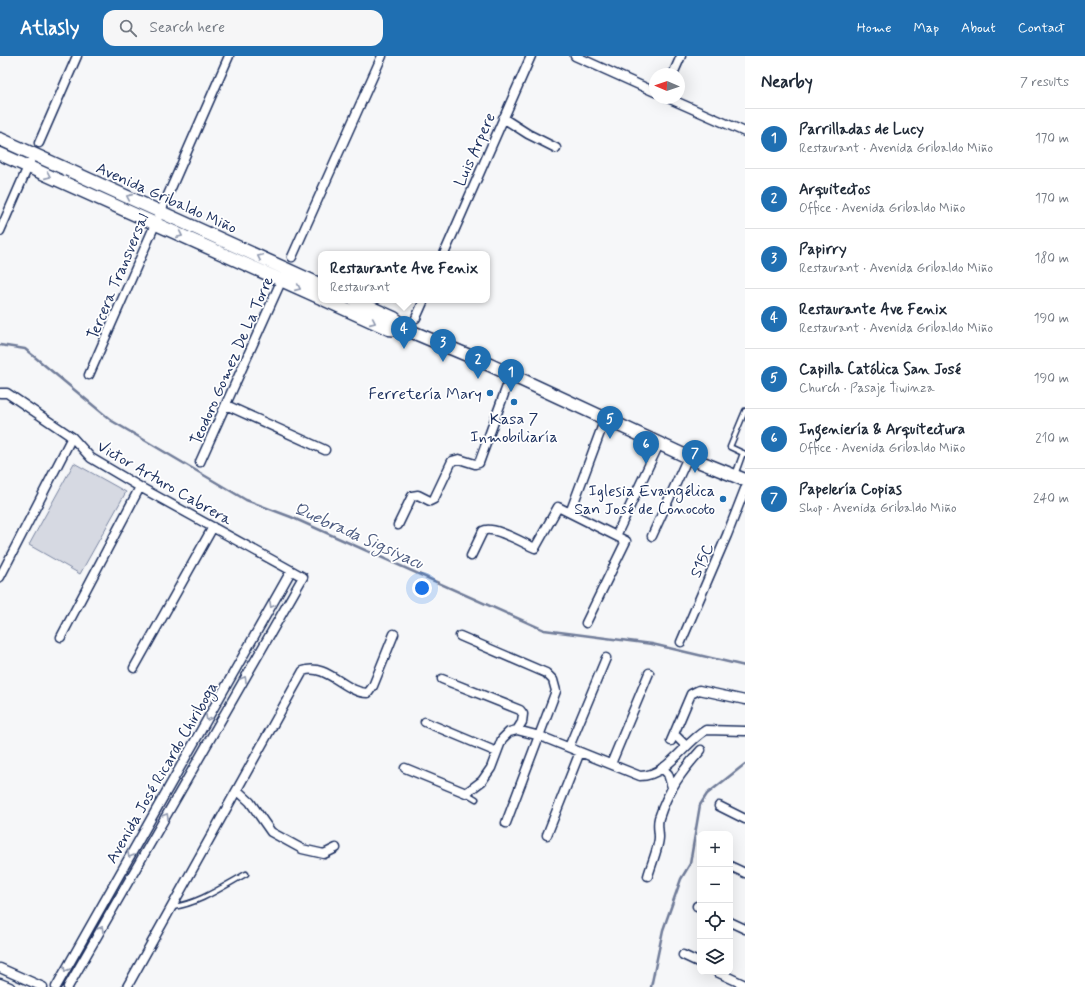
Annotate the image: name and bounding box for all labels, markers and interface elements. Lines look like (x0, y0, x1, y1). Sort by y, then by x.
search box (103, 10, 383, 46)
text: Atlasly (20, 16, 79, 41)
icon: search (117, 17, 139, 39)
text: Search here (149, 18, 225, 38)
text: Home (857, 19, 891, 37)
text: Map (913, 19, 939, 37)
text: About (961, 19, 996, 37)
text: Contact (1018, 19, 1065, 37)
north arrow (649, 68, 685, 104)
text: Nearby (761, 71, 813, 93)
text: 7 results (1020, 74, 1069, 91)
street label: Luis Arpere (450, 110, 501, 190)
text: Parrilladas de Lucy (799, 120, 924, 140)
text: 1 (771, 130, 777, 147)
text: 170 m (1035, 130, 1069, 147)
text: Restaurant · Avenida Gribaldo Miño (799, 140, 993, 157)
street label: Avenida Gribaldo Miño (93, 158, 240, 239)
one-way arrow (44, 171, 52, 179)
text: Arquitectos (799, 180, 870, 200)
text: 2 (771, 190, 777, 207)
text: 170 m (1035, 190, 1069, 207)
one-way arrow (126, 194, 133, 202)
text: Office · Avenida Gribaldo Miño (799, 200, 965, 217)
street label: Tercera Transversal (82, 210, 154, 343)
one-way arrow (176, 230, 183, 238)
text: Papirry (799, 240, 847, 260)
text: 3 (771, 250, 777, 267)
text: 180 m (1034, 250, 1069, 267)
popup (318, 251, 490, 303)
one-way arrow (257, 254, 264, 262)
text: Restaurante Ave Fenix (330, 259, 478, 279)
text: Restaurant · Avenida Gribaldo Miño (799, 260, 993, 277)
street label: Teodoro Gomez De La Torre (186, 272, 279, 448)
text: Restaurant (330, 279, 390, 296)
one-way arrow (294, 283, 302, 291)
text: Restaurante Ave Fenix (799, 300, 947, 320)
text: 4 (770, 310, 778, 327)
text: 190 m (1034, 310, 1069, 327)
pin: 4 (391, 316, 417, 349)
one-way arrow (369, 317, 377, 325)
text: Restaurant · Avenida Gribaldo Miño (799, 320, 993, 337)
pin: 3 (430, 329, 456, 362)
pin: 2 (465, 346, 491, 379)
pin: 1 (498, 359, 524, 392)
text: Capilla Católica San José (799, 360, 961, 380)
text: 5 (770, 370, 778, 387)
text: 190 m (1034, 370, 1069, 387)
text: Church · Pasaje Tiwinza (799, 380, 934, 397)
place label: Ferretería Mary (368, 384, 482, 405)
marker: Ferretería Mary (485, 388, 495, 398)
marker: Kasa 7 Inmobiliaría (509, 397, 519, 407)
pin: 5 (597, 406, 623, 439)
place label: Kasa 7 Inmobiliaría (470, 409, 558, 448)
text: Ingeniería & Arquitectura (799, 420, 965, 440)
text: 6 (771, 430, 777, 447)
text: 210 m (1035, 430, 1069, 447)
pin: 6 (633, 431, 659, 464)
street label: Victor Arturo Cabrera (93, 436, 236, 531)
pin: 7 (682, 440, 708, 473)
text: Office · Avenida Gribaldo Miño (799, 440, 965, 457)
text: Papelería Copias (799, 480, 902, 500)
place label: Iglesia Evangélica San José de Conocoto (574, 481, 715, 520)
text: 7 (770, 490, 778, 507)
text: 240 m (1033, 490, 1069, 507)
marker: Iglesia Evangélica San José de Conocoto (718, 494, 728, 504)
water label: Quebrada Sigsiyacu (290, 498, 428, 577)
text: Shop · Avenida Gribaldo Miño (799, 500, 957, 517)
street label: S15C (685, 540, 719, 581)
your location (412, 578, 432, 598)
one-way arrow (270, 601, 277, 608)
one-way arrow (240, 676, 247, 683)
street label: Avenida José Ricardo Chiriboga (102, 678, 224, 868)
one-way arrow (206, 714, 213, 721)
one-way arrow (161, 813, 168, 820)
map controls (697, 831, 733, 975)
button: + (697, 831, 733, 867)
one-way arrow (128, 851, 135, 858)
button: − (697, 867, 733, 903)
button: locate (697, 903, 733, 939)
one-way arrow (97, 926, 104, 933)
button: layers (697, 939, 733, 975)
one-way arrow (64, 964, 71, 972)

